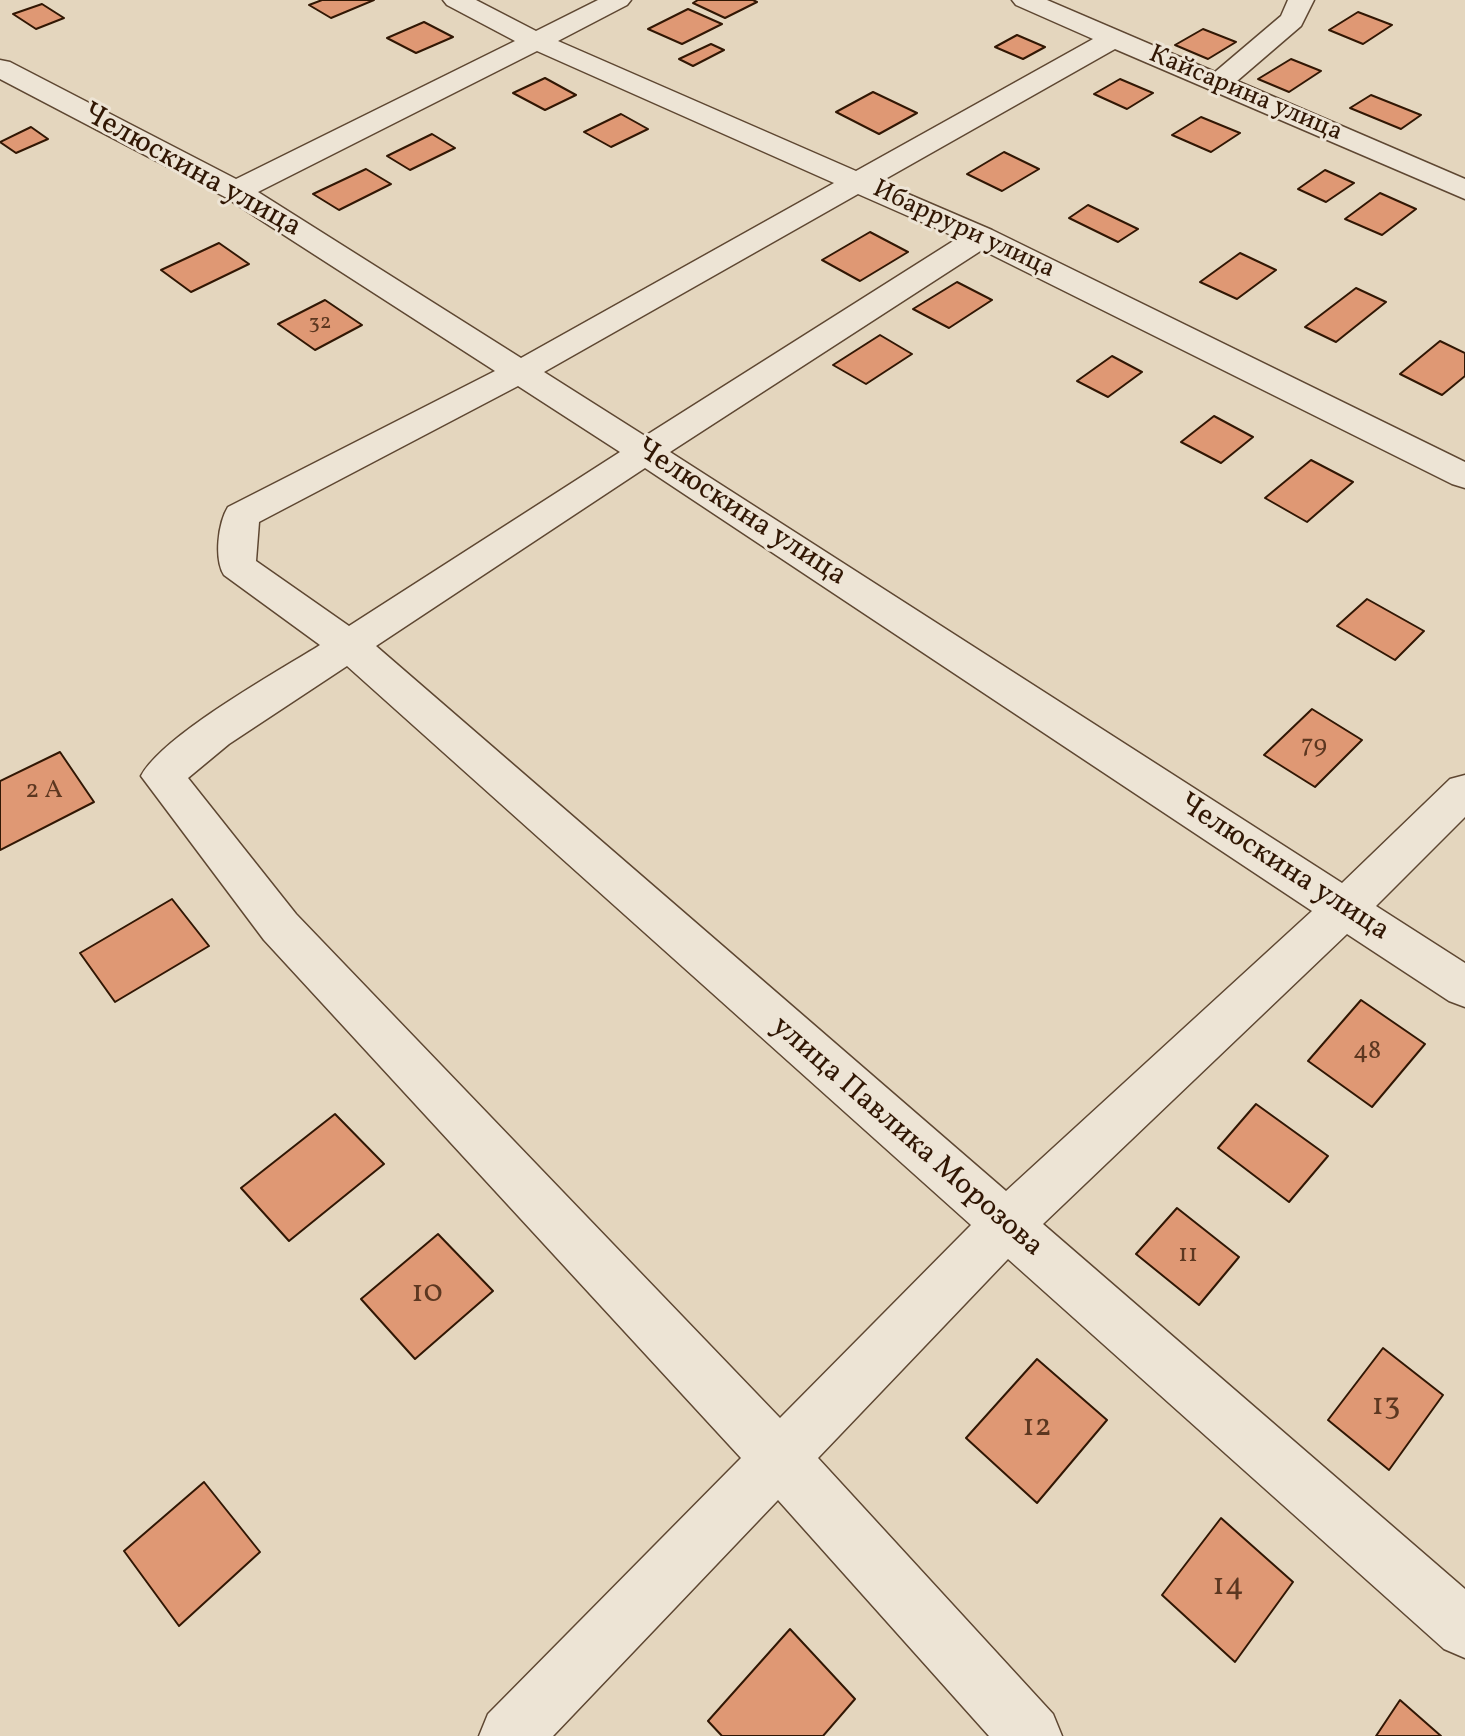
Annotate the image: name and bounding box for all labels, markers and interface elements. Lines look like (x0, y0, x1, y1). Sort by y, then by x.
street label: Кайсарина улица (1143, 40, 1347, 150)
street label: Челюскина улица (75, 97, 307, 247)
street label: Ибаррури улица (867, 175, 1059, 287)
house number: 32 (308, 311, 332, 337)
street label: Челюскина улица (628, 432, 852, 596)
house number: 79 (1301, 731, 1327, 763)
house number: 2 A (25, 776, 63, 808)
street label: Челюскина улица (1171, 787, 1395, 951)
street label: улица Павлика Морозова (762, 1010, 1050, 1266)
house number: 48 (1353, 1037, 1381, 1069)
house number: 11 (1178, 1240, 1198, 1272)
house number: 10 (411, 1276, 443, 1314)
house number: 13 (1372, 1389, 1400, 1427)
house number: 12 (1022, 1410, 1052, 1448)
house number: 14 (1212, 1569, 1244, 1607)

